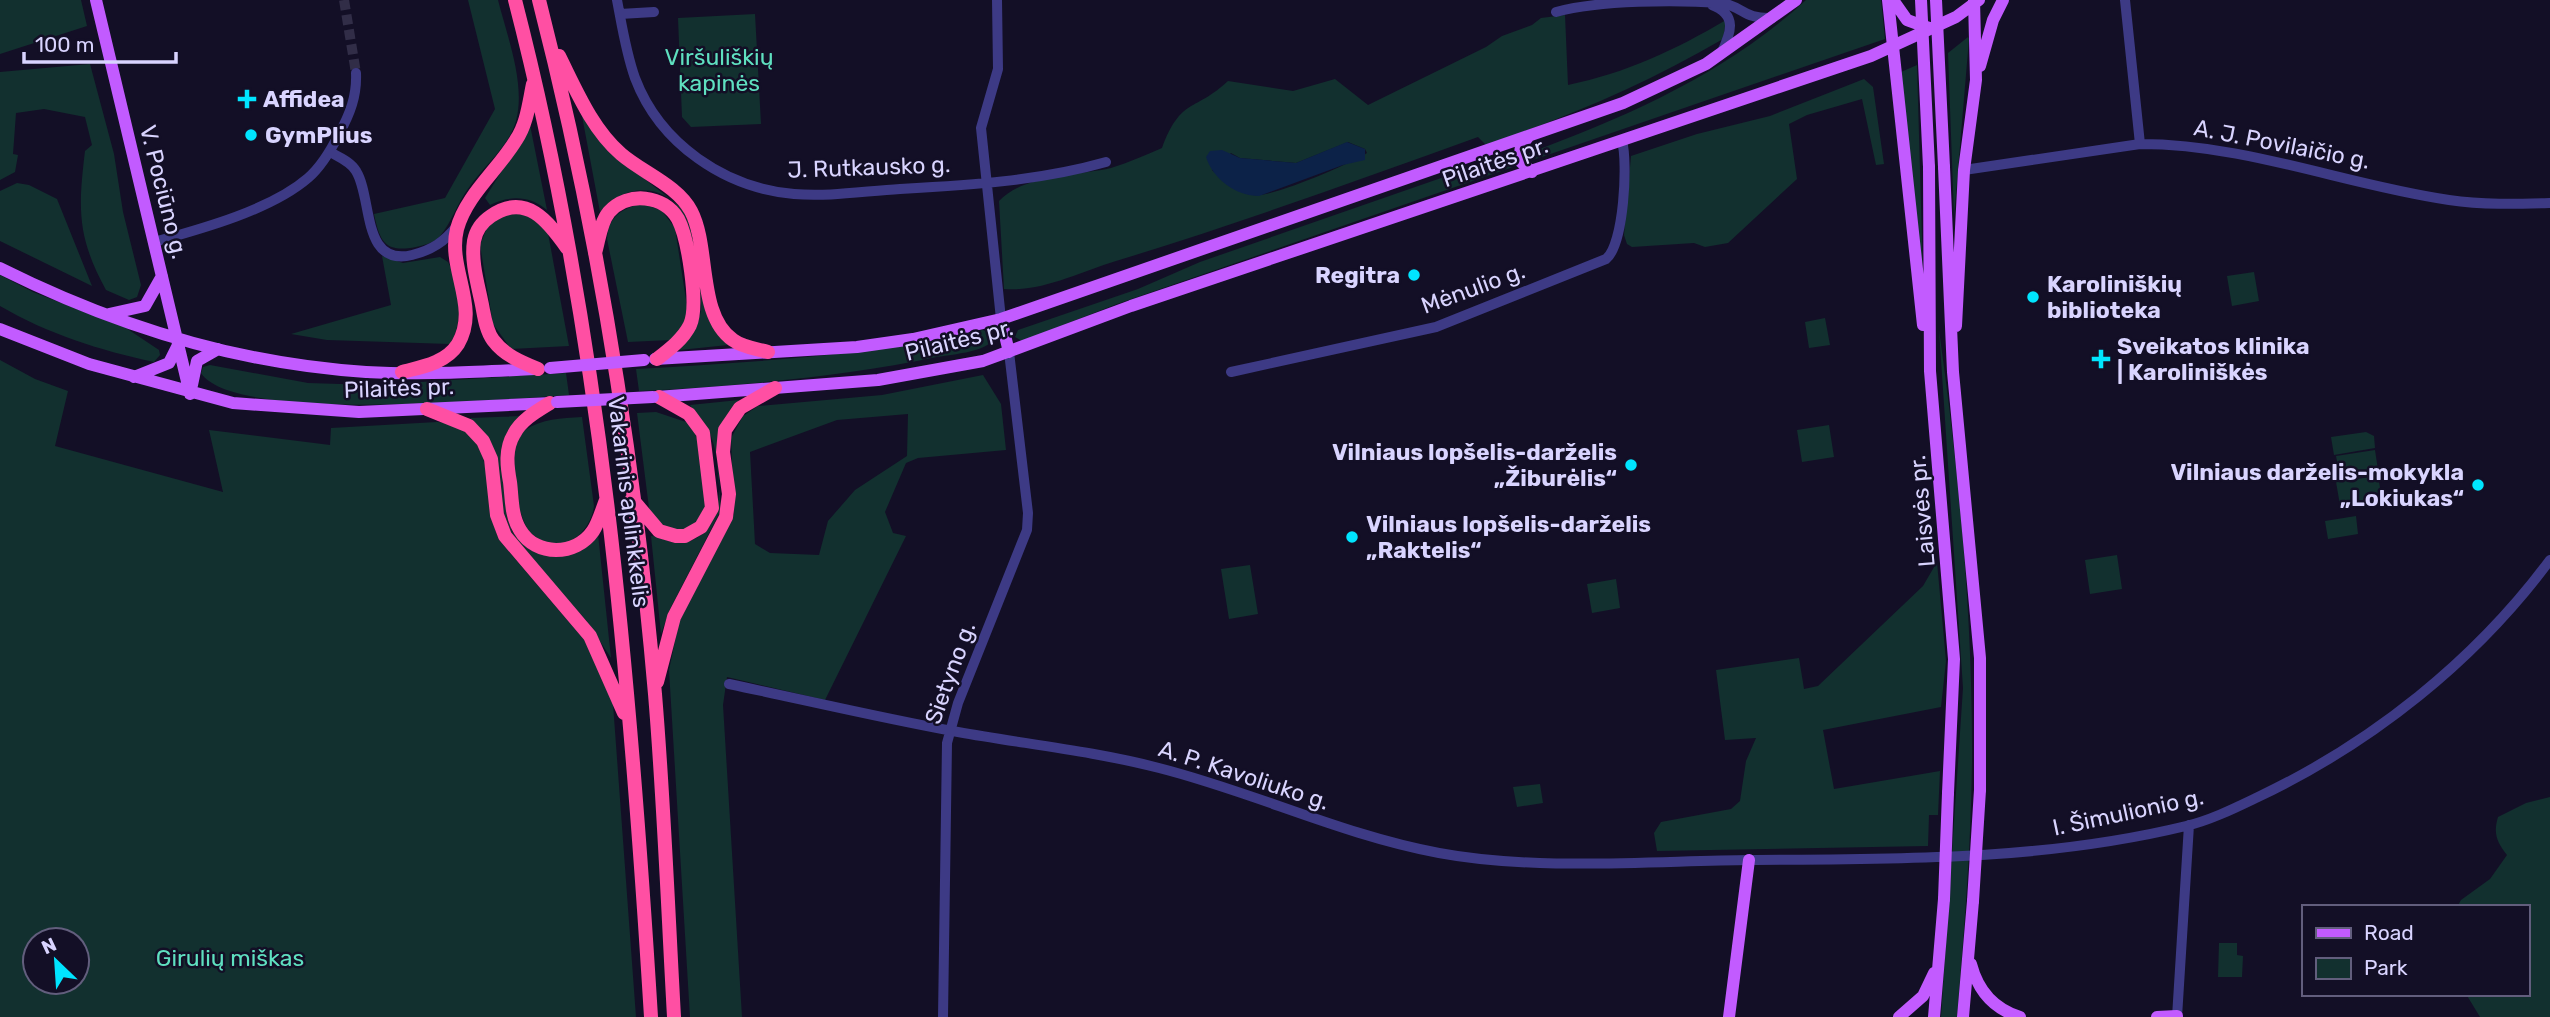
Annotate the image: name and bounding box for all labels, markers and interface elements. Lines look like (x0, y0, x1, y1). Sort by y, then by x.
scale bar (24, 21, 177, 65)
text: 100 m (35, 32, 94, 57)
park label: Viršuliškių kapinės (664, 43, 774, 97)
place label: Affidea (263, 85, 345, 113)
marker: Affidea (237, 89, 257, 109)
street label: A. J. Povilaičio g. (2192, 113, 2372, 175)
place label: GymPlius (265, 121, 373, 149)
street label: V. Pociūno g. (134, 122, 194, 262)
marker: GymPlius (243, 127, 259, 143)
street label: Pilaitės pr. (1438, 131, 1552, 193)
street label: J. Rutkausko g. (787, 150, 951, 184)
street label: Mėnulio g. (1417, 256, 1529, 320)
place label: Regitra (1315, 261, 1400, 289)
marker: Regitra (1406, 267, 1422, 283)
place label: Karoliniškių biblioteka (2047, 270, 2182, 324)
marker: Karoliniškių biblioteka (2025, 289, 2041, 305)
street label: Pilaitės pr. (902, 313, 1016, 367)
place label: Sveikatos klinika | Karoliniškės (2117, 332, 2310, 386)
marker: Sveikatos klinika | Karoliniškės (2091, 349, 2111, 369)
street label: Pilaitės pr. (343, 372, 455, 404)
street label: Vakarinis aplinkkelis (602, 395, 656, 609)
place label: Vilniaus lopšelis-darželis „Žiburėlis“ (1332, 438, 1617, 492)
street label: Laisvės pr. (1903, 454, 1941, 568)
marker: Vilniaus lopšelis-darželis „Žiburėlis“ (1623, 457, 1639, 473)
place label: Vilniaus darželis-mokykla „Lokiukas“ (2170, 458, 2464, 512)
marker: Vilniaus darželis-mokykla „Lokiukas“ (2470, 477, 2486, 493)
place label: Vilniaus lopšelis-darželis „Raktelis“ (1366, 510, 1651, 564)
marker: Vilniaus lopšelis-darželis „Raktelis“ (1344, 529, 1360, 545)
street label: Sietyno g. (919, 618, 981, 728)
street label: A. P. Kavoliuko g. (1155, 734, 1333, 816)
street label: I. Šimulionio g. (2050, 782, 2206, 842)
legend (2302, 905, 2529, 996)
text: Road (2364, 920, 2414, 945)
north arrow (21, 926, 91, 996)
text: N (38, 933, 60, 959)
park label: Girulių miškas (156, 944, 304, 972)
text: Park (2364, 955, 2408, 980)

